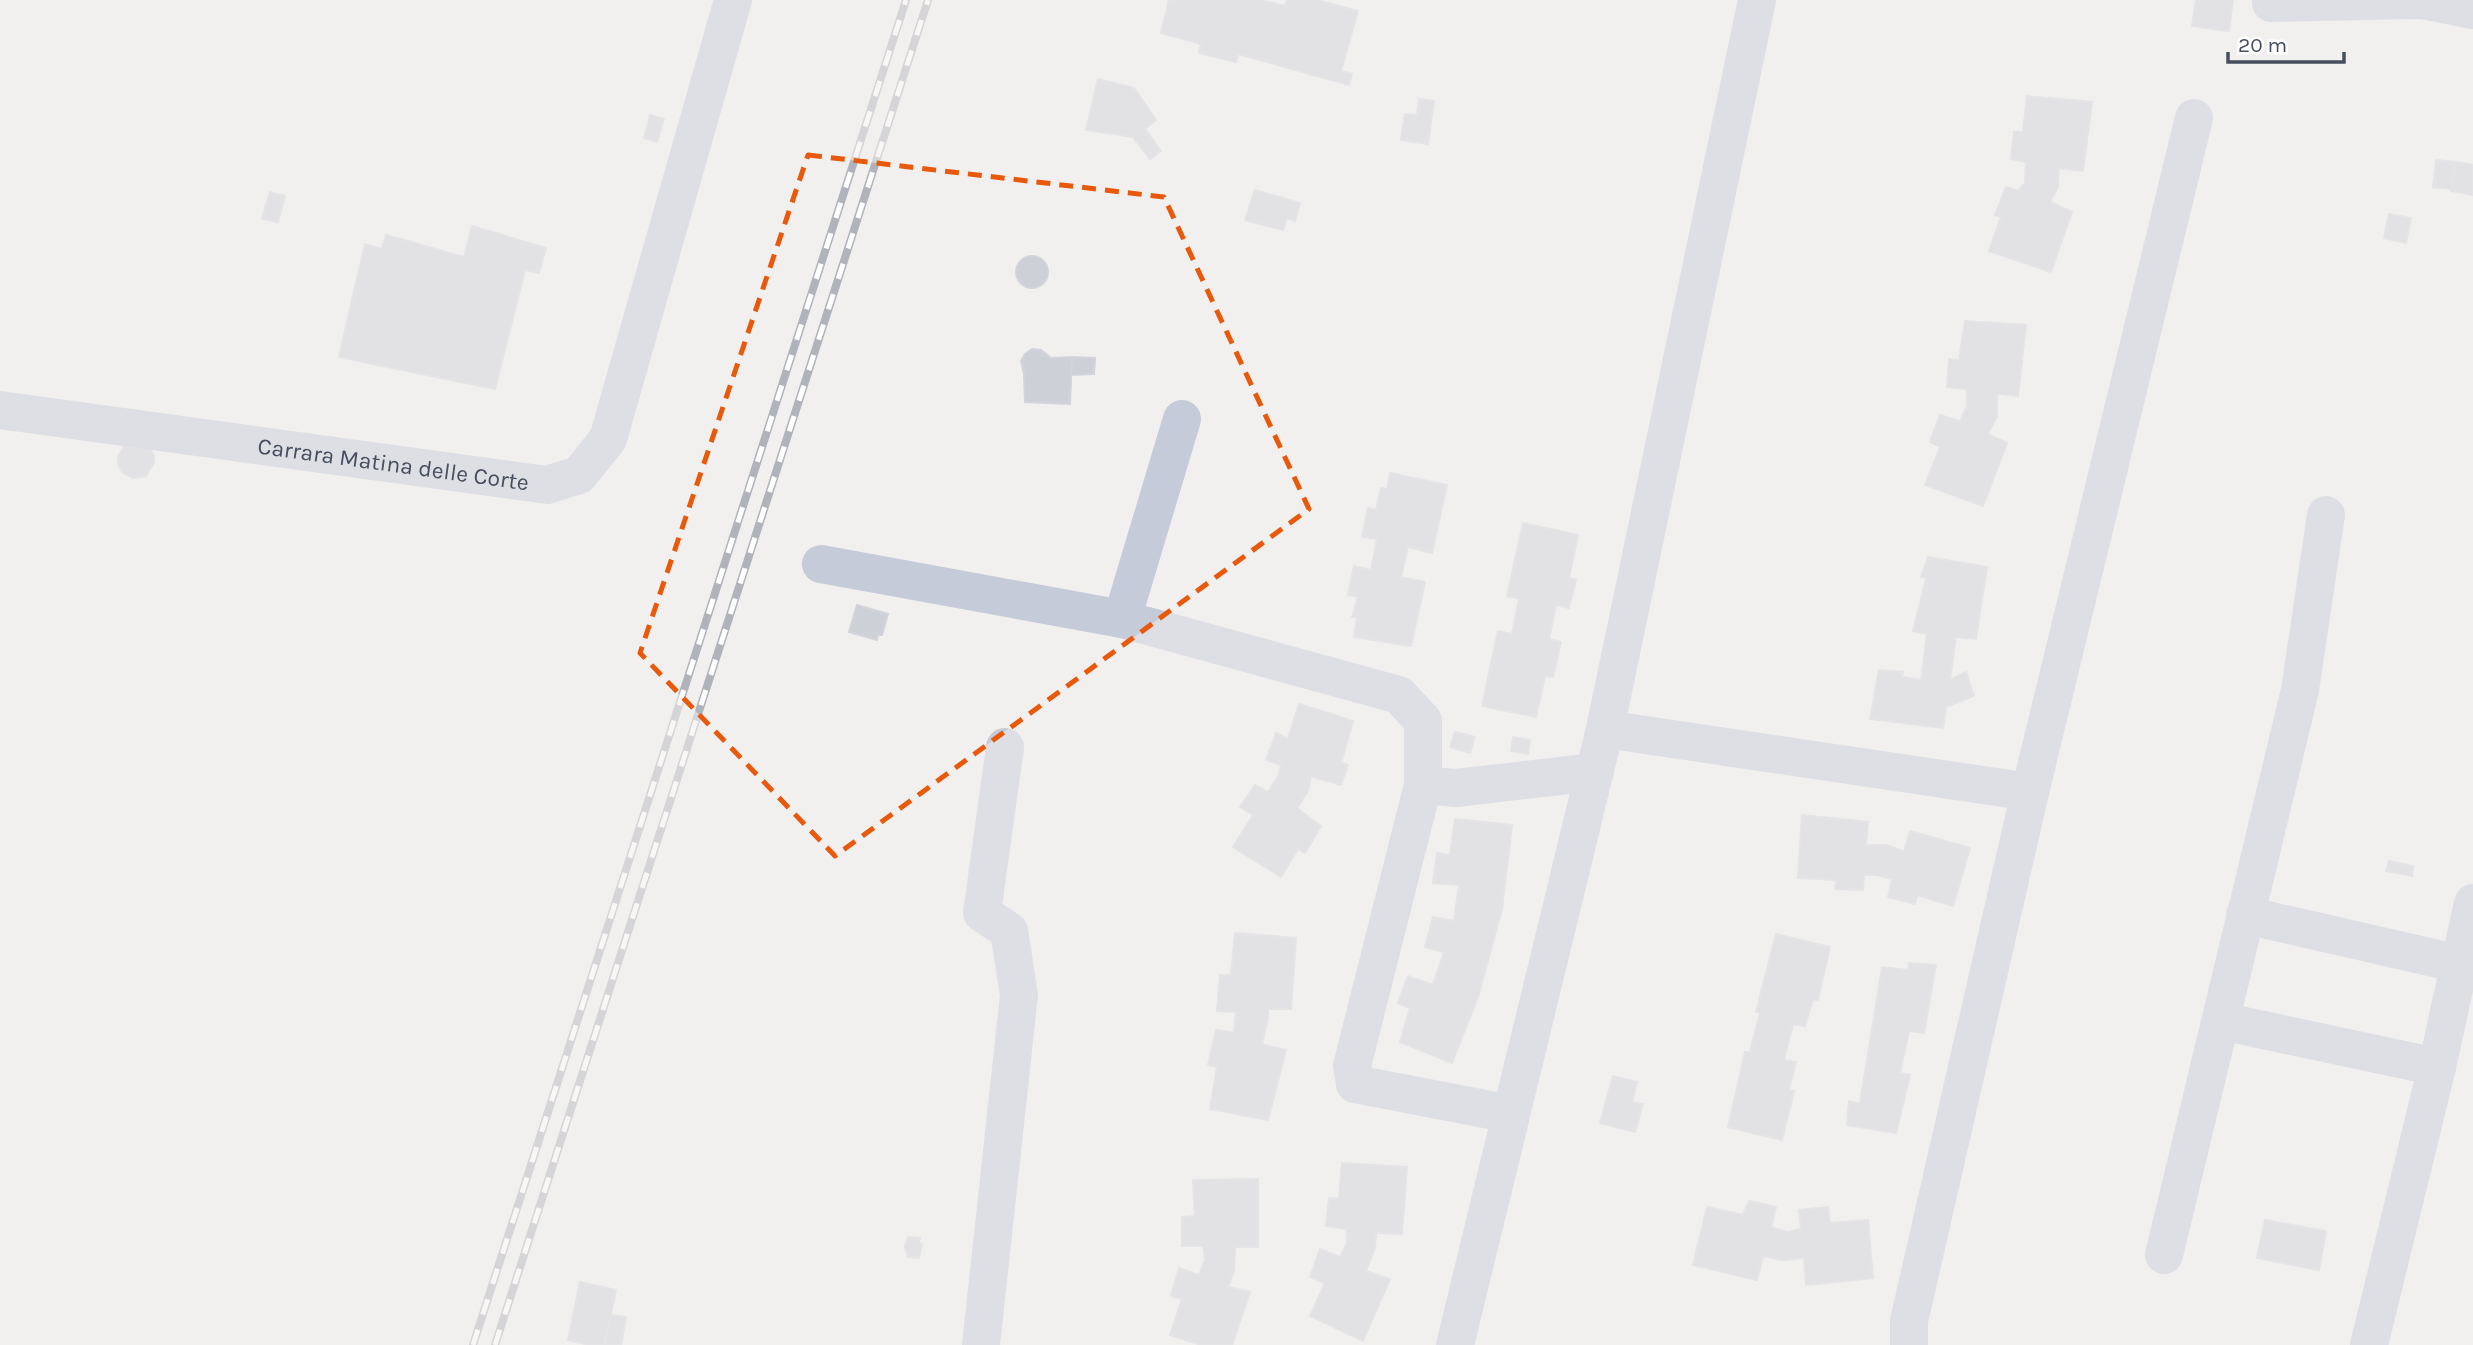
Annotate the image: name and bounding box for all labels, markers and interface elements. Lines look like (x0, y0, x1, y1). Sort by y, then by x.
scale bar (2228, 21, 2344, 65)
text: 20 m (2238, 33, 2287, 57)
street label: Carrara Matina delle Corte (256, 432, 531, 496)

